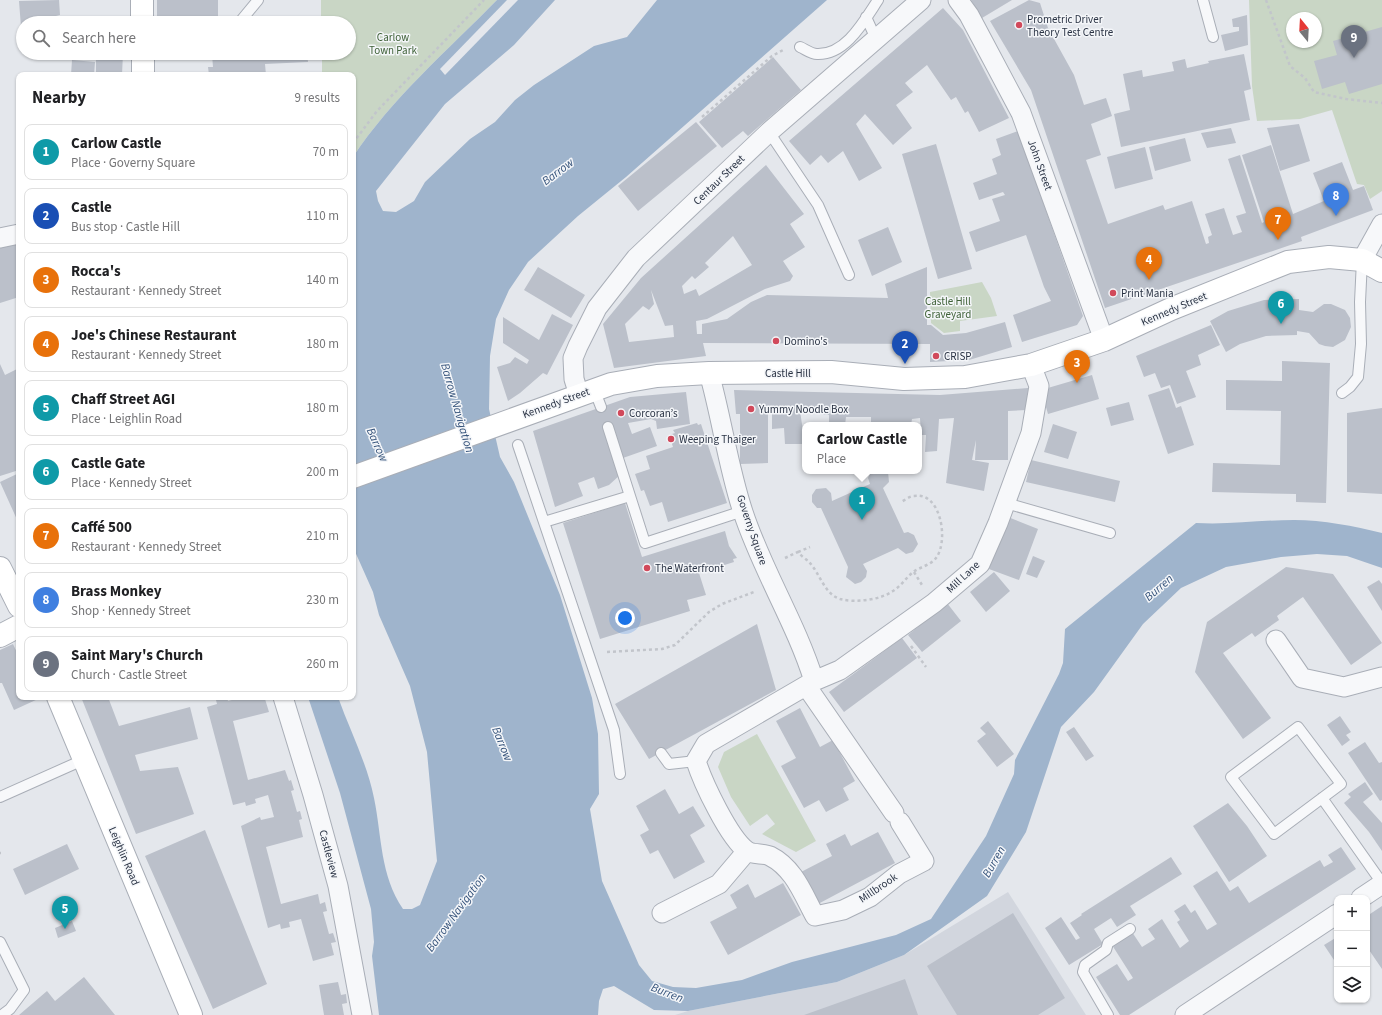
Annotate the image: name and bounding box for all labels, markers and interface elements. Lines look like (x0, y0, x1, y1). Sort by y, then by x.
place label: Prometric Driver Theory Test Centre (1027, 12, 1114, 40)
north arrow (1286, 12, 1322, 48)
search box (16, 16, 356, 60)
marker: Prometric Driver Theory Test Centre (1014, 20, 1024, 30)
pin: 9 (1341, 25, 1367, 58)
icon: search (30, 27, 52, 49)
text: Search here (62, 28, 136, 49)
park label: Carlow Town Park (369, 30, 417, 58)
text: Nearby (32, 86, 86, 110)
text: 9 results (295, 89, 340, 107)
text: Carlow Castle (71, 133, 162, 154)
street label: John Street (1024, 138, 1056, 193)
text: 1 (43, 143, 49, 161)
text: 70 m (313, 143, 339, 161)
street label: Centaur Street (690, 151, 748, 208)
text: Place · Governy Square (71, 154, 195, 172)
water label: Barrow (539, 154, 578, 190)
pin: 8 (1323, 183, 1349, 216)
text: Castle (71, 197, 112, 218)
text: 2 (43, 207, 49, 225)
text: 110 m (306, 207, 339, 225)
pin: 7 (1265, 207, 1291, 240)
text: Bus stop · Castle Hill (71, 218, 180, 236)
pin: 4 (1136, 247, 1162, 280)
text: Rocca's (71, 261, 121, 282)
text: 3 (43, 271, 49, 289)
text: 140 m (306, 271, 339, 289)
text: Restaurant · Kennedy Street (71, 282, 221, 300)
place label: Print Mania (1121, 286, 1174, 301)
marker: Print Mania (1108, 288, 1118, 298)
street label: Kennedy Street (1139, 288, 1210, 330)
pin: 6 (1268, 291, 1294, 324)
park label: Castle Hill Graveyard (925, 294, 971, 322)
text: Joe's Chinese Restaurant (71, 325, 237, 346)
pin: 2 (892, 331, 918, 364)
place label: Domino's (784, 334, 828, 349)
text: 4 (43, 335, 49, 353)
text: 180 m (306, 335, 339, 353)
marker: Domino's (771, 336, 781, 346)
text: Restaurant · Kennedy Street (71, 346, 221, 364)
place label: CRISP (944, 349, 972, 364)
pin: 3 (1064, 350, 1090, 383)
marker: CRISP (931, 351, 941, 361)
water label: Barrow Navigation (436, 361, 478, 455)
street label: Castle Hill (765, 366, 811, 381)
street label: Kennedy Street (520, 384, 592, 422)
text: Chaff Street AGI (71, 389, 175, 410)
text: 5 (43, 399, 49, 417)
text: 180 m (306, 399, 339, 417)
place label: Yummy Noodle Box (758, 402, 848, 417)
marker: Yummy Noodle Box (746, 404, 756, 414)
place label: Corcoran’s (629, 406, 678, 421)
marker: Corcoran’s (616, 408, 626, 418)
text: Place · Leighlin Road (71, 410, 182, 428)
popup (802, 422, 922, 474)
water label: Barrow (362, 425, 392, 465)
text: Carlow Castle (817, 429, 907, 450)
place label: Weeping Thaiger (679, 432, 756, 447)
marker: Weeping Thaiger (666, 434, 676, 444)
text: Place (817, 450, 846, 468)
text: Castle Gate (71, 453, 145, 474)
text: 6 (43, 463, 49, 481)
text: 200 m (306, 463, 339, 481)
text: Place · Kennedy Street (71, 474, 192, 492)
pin: 1 (849, 487, 875, 520)
street label: Governy Square (733, 493, 771, 568)
text: Caffé 500 (71, 517, 132, 538)
text: 7 (43, 527, 49, 545)
text: 210 m (306, 527, 339, 545)
text: Restaurant · Kennedy Street (71, 538, 221, 556)
street label: Mill Lane (943, 557, 983, 596)
place label: The Waterfront (655, 561, 724, 576)
marker: The Waterfront (642, 563, 652, 573)
water label: Burren (1141, 571, 1177, 605)
text: Brass Monkey (71, 581, 161, 602)
text: 8 (43, 591, 49, 609)
text: 230 m (306, 591, 339, 609)
text: Shop · Kennedy Street (71, 602, 191, 620)
your location (615, 608, 635, 628)
text: Saint Mary's Church (71, 645, 203, 666)
text: 9 (43, 655, 49, 673)
text: 260 m (306, 655, 339, 673)
text: Church · Castle Street (71, 666, 187, 684)
water label: Barrow (487, 724, 517, 764)
street label: Leighlin Road (105, 824, 143, 888)
street label: Castleview (315, 828, 343, 880)
water label: Burren (978, 843, 1010, 881)
street label: Millbrook (856, 869, 901, 906)
water label: Barrow Navigation (422, 871, 490, 955)
map controls (1334, 895, 1370, 1003)
button: + (1334, 895, 1370, 931)
pin: 5 (52, 896, 78, 929)
button: − (1334, 931, 1370, 967)
button: layers (1334, 967, 1370, 1003)
water label: Burren (648, 979, 686, 1007)

